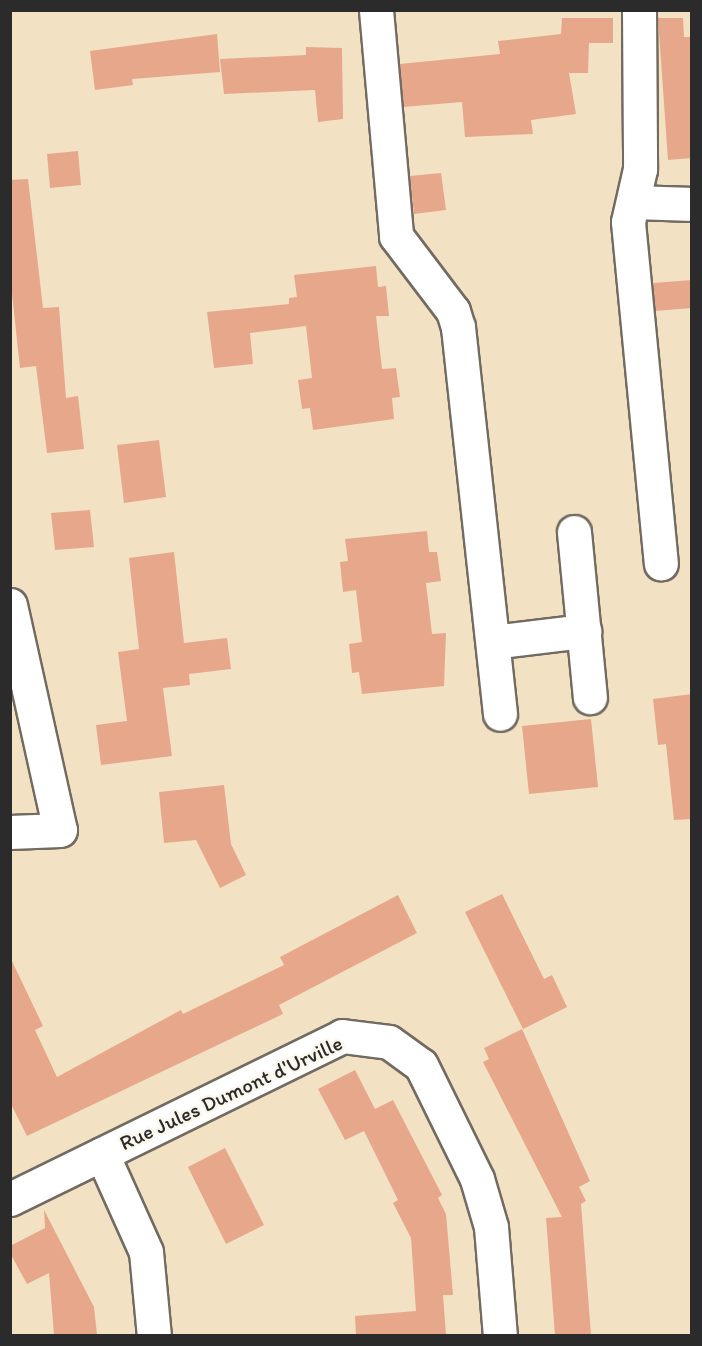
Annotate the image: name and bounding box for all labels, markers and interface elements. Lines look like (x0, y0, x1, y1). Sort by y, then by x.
street label: Rue Jules Dumont d'Urville (116, 1030, 346, 1156)

